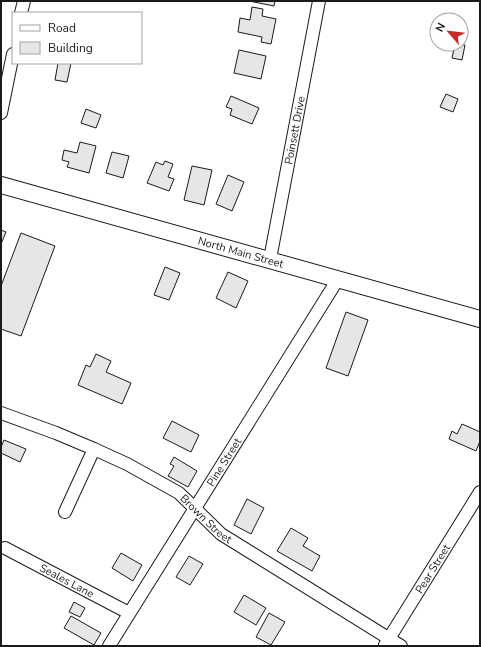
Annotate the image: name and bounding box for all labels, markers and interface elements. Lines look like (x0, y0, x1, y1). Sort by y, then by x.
legend (12, 12, 142, 64)
north arrow (429, 12, 469, 52)
text: Road (48, 20, 76, 36)
text: N (432, 20, 449, 35)
text: Building (48, 40, 93, 56)
street label: Poinsett Drive (281, 95, 309, 166)
street label: North Main Street (196, 233, 285, 272)
street label: Pine Street (204, 435, 245, 489)
street label: Brown Street (177, 491, 235, 547)
street label: Pear Street (412, 541, 454, 596)
street label: Seales Lane (37, 560, 97, 601)

